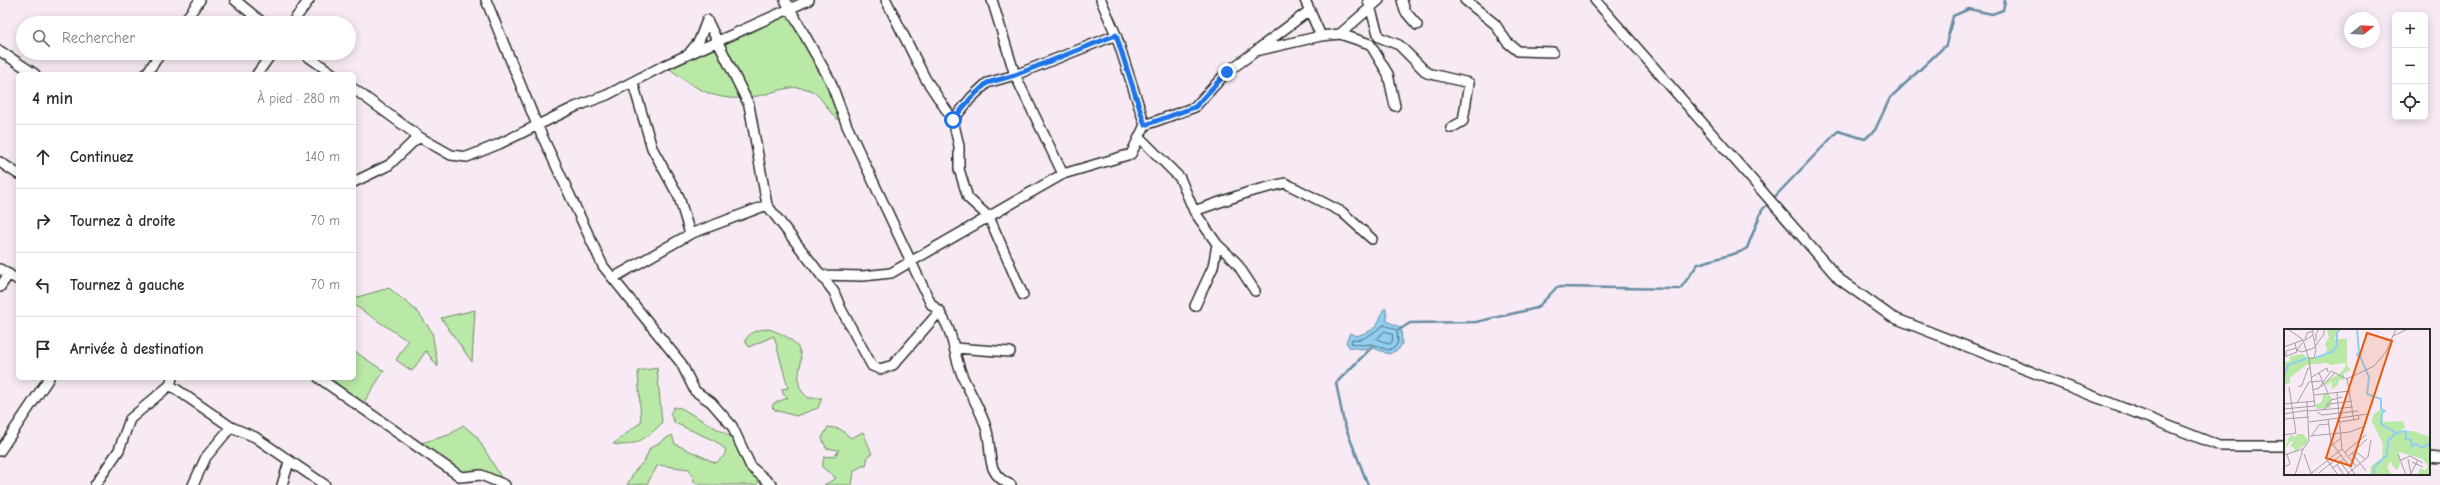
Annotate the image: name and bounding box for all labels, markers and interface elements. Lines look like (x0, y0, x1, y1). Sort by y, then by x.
north arrow (2344, 12, 2380, 48)
map controls (2392, 12, 2428, 120)
button: + (2392, 12, 2428, 48)
search box (16, 16, 356, 60)
icon: search (30, 27, 52, 49)
text: Rechercher (62, 29, 135, 47)
button: − (2392, 48, 2428, 84)
route end (1218, 63, 1236, 81)
button: locate (2392, 84, 2428, 120)
text: 4 min (32, 89, 73, 108)
text: À pied · 280 m (257, 91, 340, 106)
route start (944, 111, 962, 129)
icon: ahead (32, 146, 54, 168)
text: Continuez (70, 148, 133, 166)
text: 140 m (306, 149, 340, 164)
icon: right (32, 210, 54, 232)
text: Tournez à droite (70, 212, 175, 230)
text: 70 m (311, 213, 340, 228)
icon: left (32, 274, 54, 296)
text: Tournez à gauche (70, 276, 184, 294)
text: 70 m (311, 277, 340, 292)
inset map (2284, 329, 2430, 475)
icon: arrive (32, 338, 54, 360)
text: Arrivée à destination (70, 340, 204, 358)

